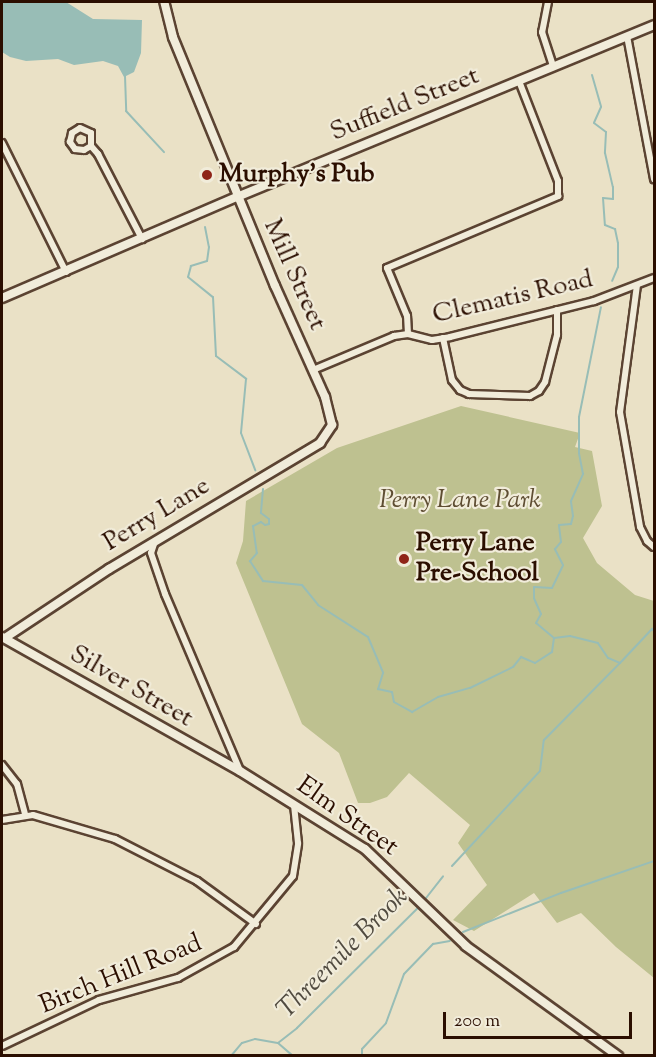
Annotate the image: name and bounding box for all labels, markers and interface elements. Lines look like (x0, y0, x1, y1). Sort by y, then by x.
street label: Suffield Street (326, 61, 484, 149)
place label: Murphy's Pub (219, 159, 375, 191)
marker: Murphy's Pub (200, 168, 214, 182)
street label: Mill Street (256, 215, 332, 335)
street label: Clematis Road (430, 264, 596, 332)
street label: Perry Lane (98, 471, 216, 559)
park label: Perry Lane Park (379, 485, 541, 517)
place label: Perry Lane Pre-School (416, 528, 539, 590)
marker: Perry Lane Pre-School (397, 552, 411, 566)
street label: Silver Street (64, 639, 198, 735)
street label: Elm Street (290, 771, 404, 863)
water label: Threemile Brook (271, 882, 415, 1026)
street label: Birch Hill Road (35, 928, 207, 1022)
scale bar (446, 1000, 635, 1038)
text: 200 m (454, 1009, 500, 1035)

